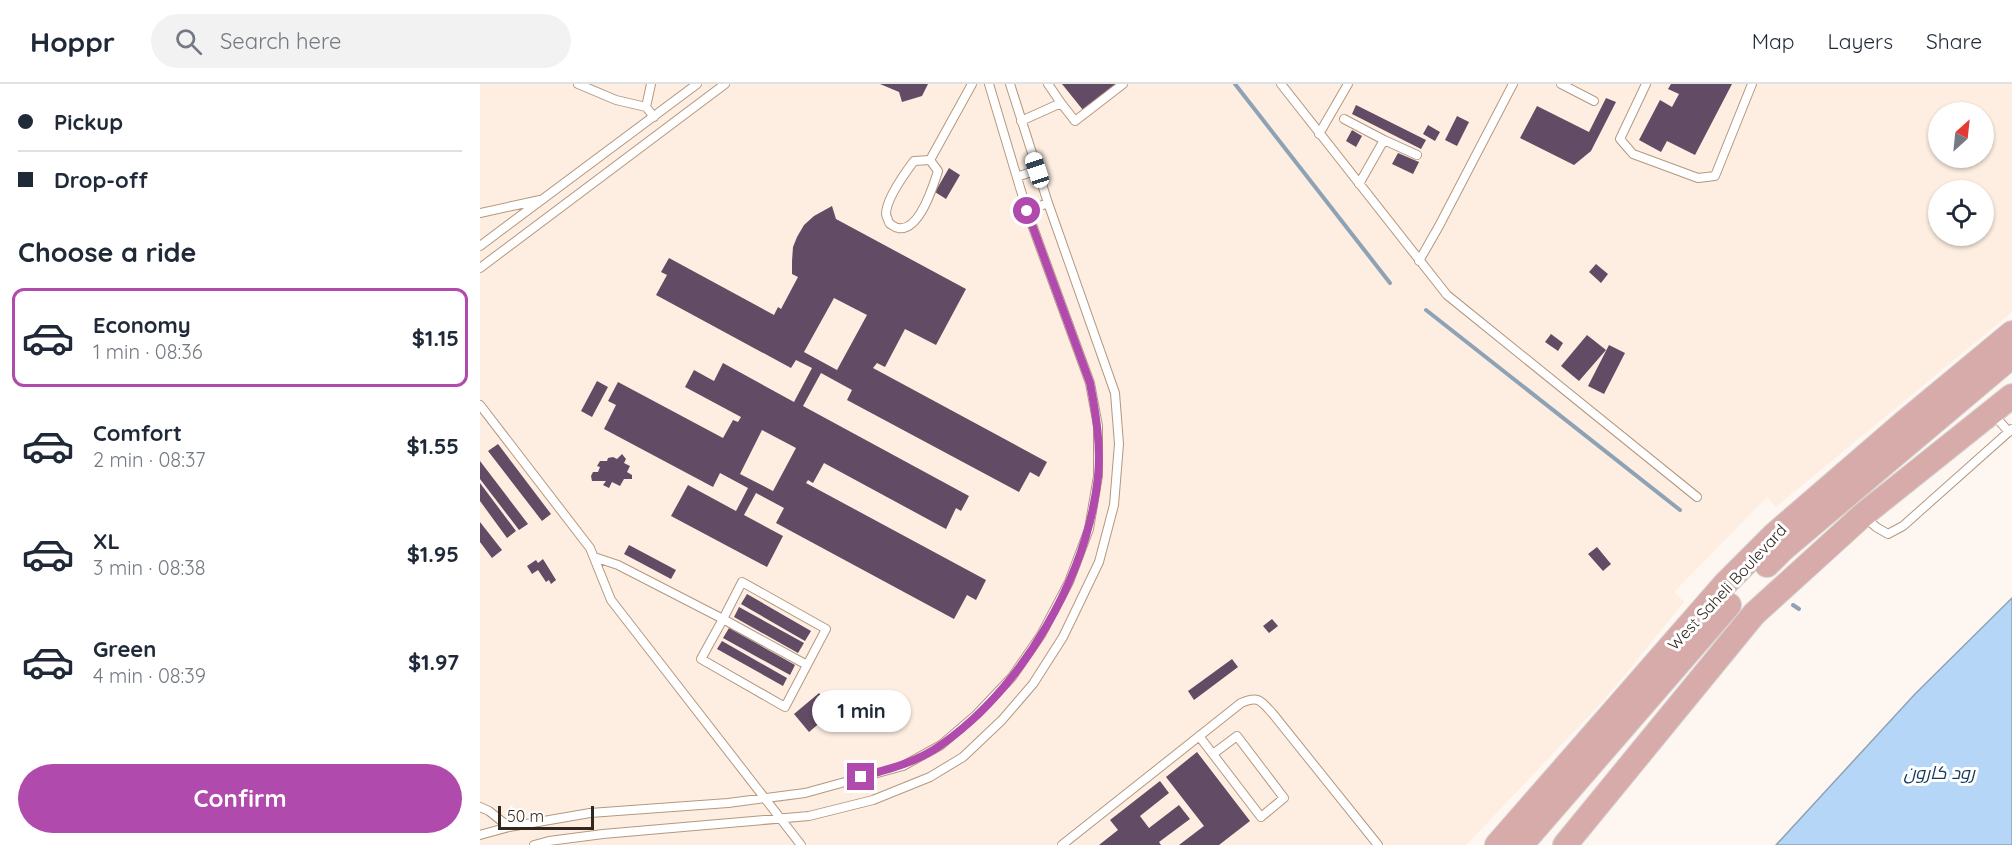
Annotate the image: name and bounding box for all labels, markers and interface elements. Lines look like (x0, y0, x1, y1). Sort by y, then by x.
search box (151, 14, 571, 68)
text: Hoppr (30, 24, 115, 59)
icon: search (172, 25, 205, 58)
text: Search here (220, 27, 341, 55)
text: Map (1752, 28, 1795, 54)
text: Layers (1828, 28, 1893, 54)
text: Share (1926, 28, 1982, 54)
north arrow (1928, 102, 1994, 168)
map controls (1928, 102, 1994, 246)
text: Pickup (54, 108, 123, 136)
car (1023, 150, 1051, 190)
text: Drop-off (54, 166, 148, 194)
button: locate (1928, 180, 1994, 246)
route start (1013, 197, 1040, 224)
text: Choose a ride (18, 235, 196, 269)
icon: car (21, 311, 75, 365)
text: Economy (93, 311, 191, 339)
text: $1.15 (412, 324, 459, 352)
text: 1 min · 08:36 (93, 339, 202, 364)
icon: car (21, 419, 75, 473)
text: Comfort (93, 419, 182, 447)
text: $1.55 (406, 432, 459, 460)
text: 2 min · 08:37 (93, 447, 206, 472)
street label: West Saheli Boulevard (1663, 520, 1791, 654)
icon: car (21, 527, 75, 581)
text: XL (93, 527, 120, 555)
text: $1.95 (407, 540, 459, 568)
text: 3 min · 08:38 (93, 555, 206, 580)
icon: car (21, 635, 75, 689)
text: Green (93, 635, 156, 663)
text: $1.97 (408, 648, 459, 676)
text: 4 min · 08:39 (93, 663, 206, 688)
callout: 1 min (812, 690, 910, 732)
text: 1 min (837, 698, 886, 723)
water label: رود کارون (1903, 761, 1976, 784)
route end (847, 763, 874, 790)
button: Confirm (18, 764, 462, 833)
scale bar (498, 803, 594, 830)
text: 50 m (507, 806, 544, 826)

